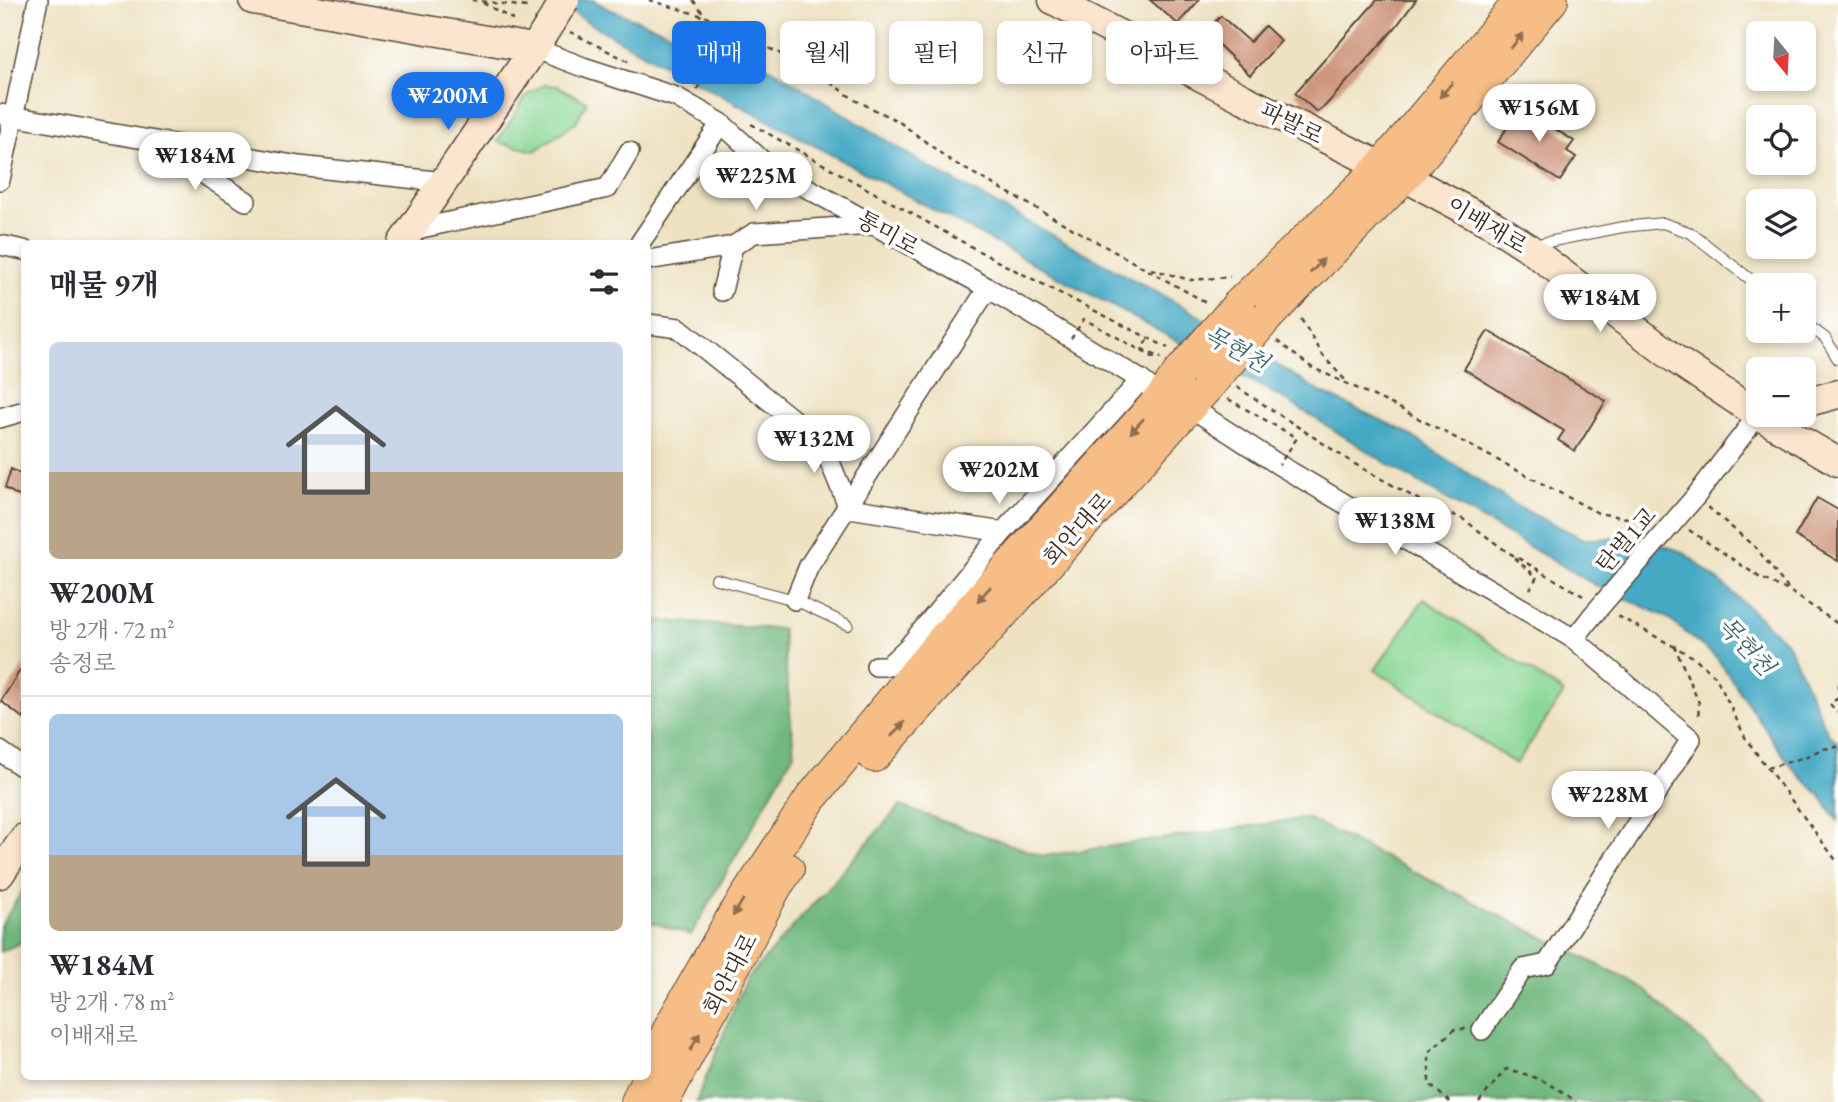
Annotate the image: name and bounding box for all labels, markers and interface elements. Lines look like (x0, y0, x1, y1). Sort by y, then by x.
chip: 매매 (672, 21, 766, 84)
chip: 월세 (780, 21, 875, 84)
chip: 필터 (889, 21, 983, 84)
chip: 신규 (997, 21, 1092, 84)
chip: 아파트 (1106, 21, 1223, 84)
north arrow (1746, 21, 1816, 91)
map controls (1746, 21, 1816, 427)
one-way arrow (1509, 33, 1524, 50)
pin: ₩200M (399, 72, 497, 132)
text: ₩200M (407, 80, 489, 110)
one-way arrow (1438, 81, 1454, 99)
pin: ₩156M (1490, 85, 1588, 144)
text: ₩156M (1498, 92, 1580, 122)
street label: 파발로 (1255, 95, 1329, 151)
button: locate (1746, 105, 1816, 175)
pin: ₩184M (146, 132, 244, 192)
text: ₩184M (154, 140, 236, 170)
pin: ₩225M (707, 152, 805, 212)
text: ₩225M (715, 160, 797, 190)
street label: 이배재로 (1441, 189, 1533, 261)
button: layers (1746, 189, 1816, 259)
street label: 통미로 (852, 204, 924, 262)
one-way arrow (1308, 257, 1325, 274)
icon: filters (585, 263, 623, 301)
text: 매물 9개 (49, 265, 159, 304)
button: + (1746, 273, 1816, 343)
pin: ₩184M (1551, 274, 1649, 334)
text: ₩184M (1559, 282, 1641, 312)
water label: 목현천 (1198, 318, 1276, 380)
button: − (1746, 357, 1816, 427)
icon: home (273, 387, 399, 513)
pin: ₩132M (765, 416, 863, 475)
one-way arrow (1129, 417, 1145, 434)
text: ₩132M (773, 423, 855, 453)
pin: ₩202M (950, 447, 1048, 506)
text: ₩202M (958, 454, 1040, 484)
street label: 회안대로 (1036, 486, 1118, 572)
pin: ₩138M (1346, 498, 1444, 557)
street label: 탄벌1교 (1589, 501, 1663, 579)
text: ₩138M (1354, 505, 1436, 535)
text: ₩200M (49, 573, 155, 612)
one-way arrow (977, 586, 992, 603)
water label: 목현천 (1711, 610, 1783, 683)
text: 방 2개 · 72 m² (49, 615, 174, 645)
text: 송정로 (49, 648, 116, 678)
one-way arrow (890, 720, 906, 738)
icon: home (273, 759, 399, 885)
pin: ₩228M (1559, 772, 1657, 831)
text: ₩228M (1567, 779, 1649, 809)
one-way arrow (732, 898, 745, 917)
street label: 회안대로 (696, 928, 764, 1020)
text: ₩184M (49, 945, 155, 984)
text: 방 2개 · 78 m² (49, 987, 174, 1017)
text: 이배재로 (49, 1020, 138, 1050)
one-way arrow (688, 1031, 700, 1051)

